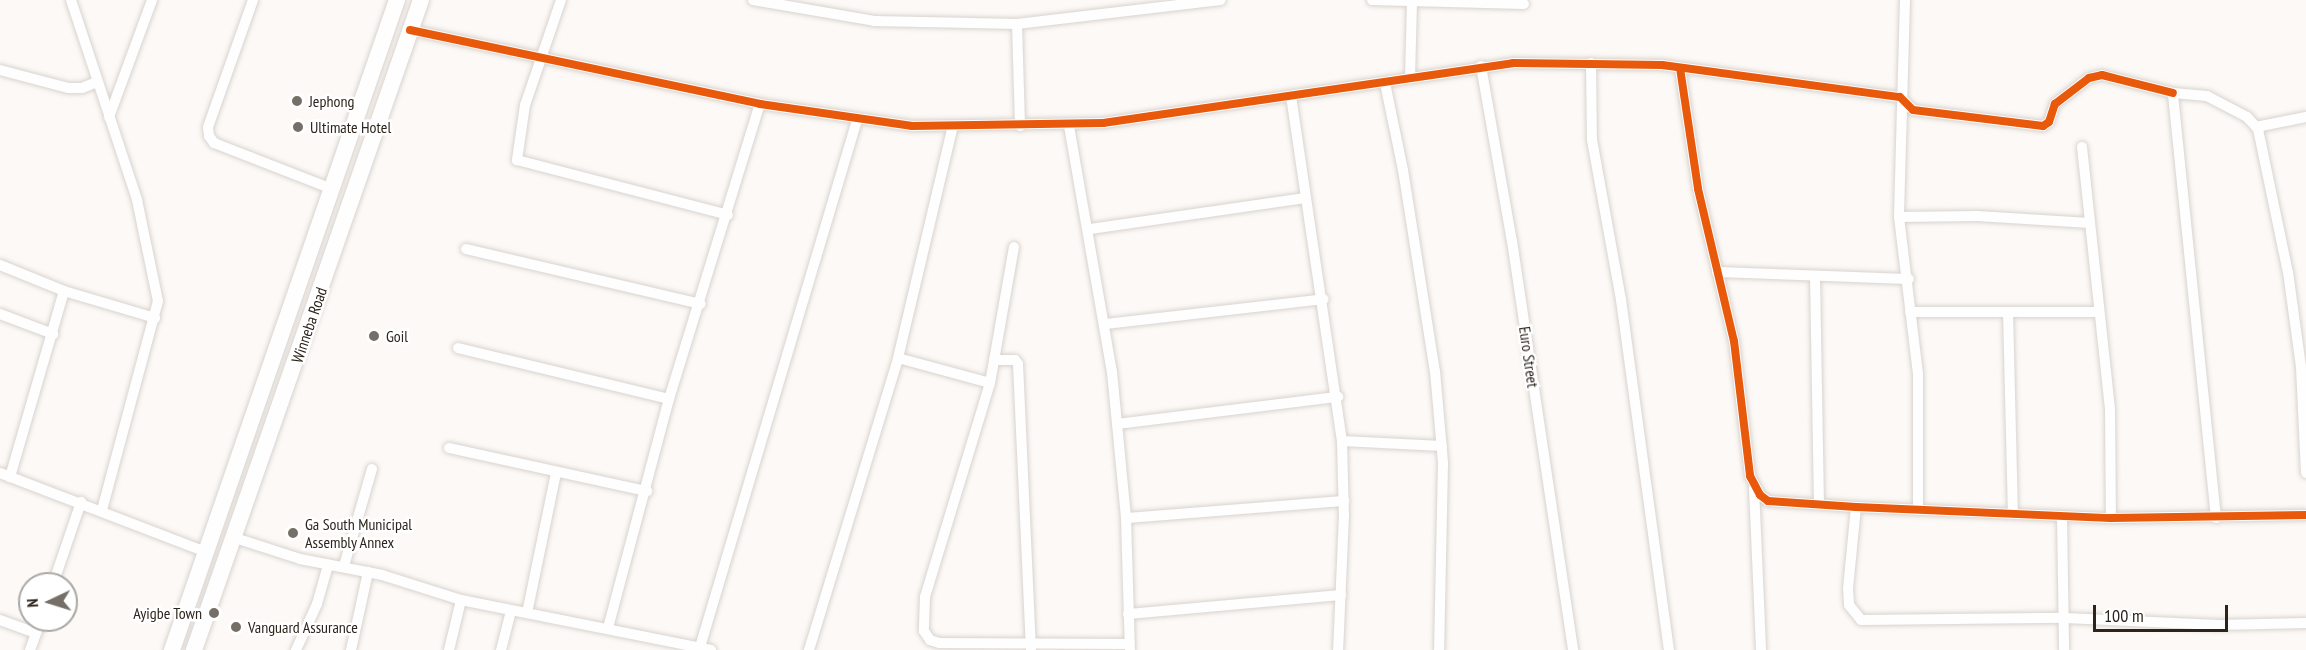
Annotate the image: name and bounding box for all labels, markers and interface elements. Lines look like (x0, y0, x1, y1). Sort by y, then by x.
place label: Jephong (309, 91, 354, 111)
marker: Jephong (290, 94, 304, 108)
place label: Ultimate Hotel (310, 117, 391, 137)
marker: Ultimate Hotel (291, 120, 305, 134)
street label: Winneba Road (287, 285, 331, 365)
street label: Euro Street (1515, 325, 1543, 389)
place label: Goil (386, 326, 408, 346)
marker: Goil (367, 329, 381, 343)
place label: Ga South Municipal Assembly Annex (305, 514, 412, 552)
marker: Ga South Municipal Assembly Annex (286, 526, 300, 540)
north arrow (18, 572, 78, 632)
scale bar (2096, 593, 2231, 631)
text: N (22, 598, 42, 608)
place label: Ayigbe Town (133, 603, 202, 623)
text: 100 m (2104, 604, 2144, 627)
marker: Ayigbe Town (207, 606, 221, 620)
place label: Vanguard Assurance (248, 617, 358, 637)
marker: Vanguard Assurance (229, 620, 243, 634)

